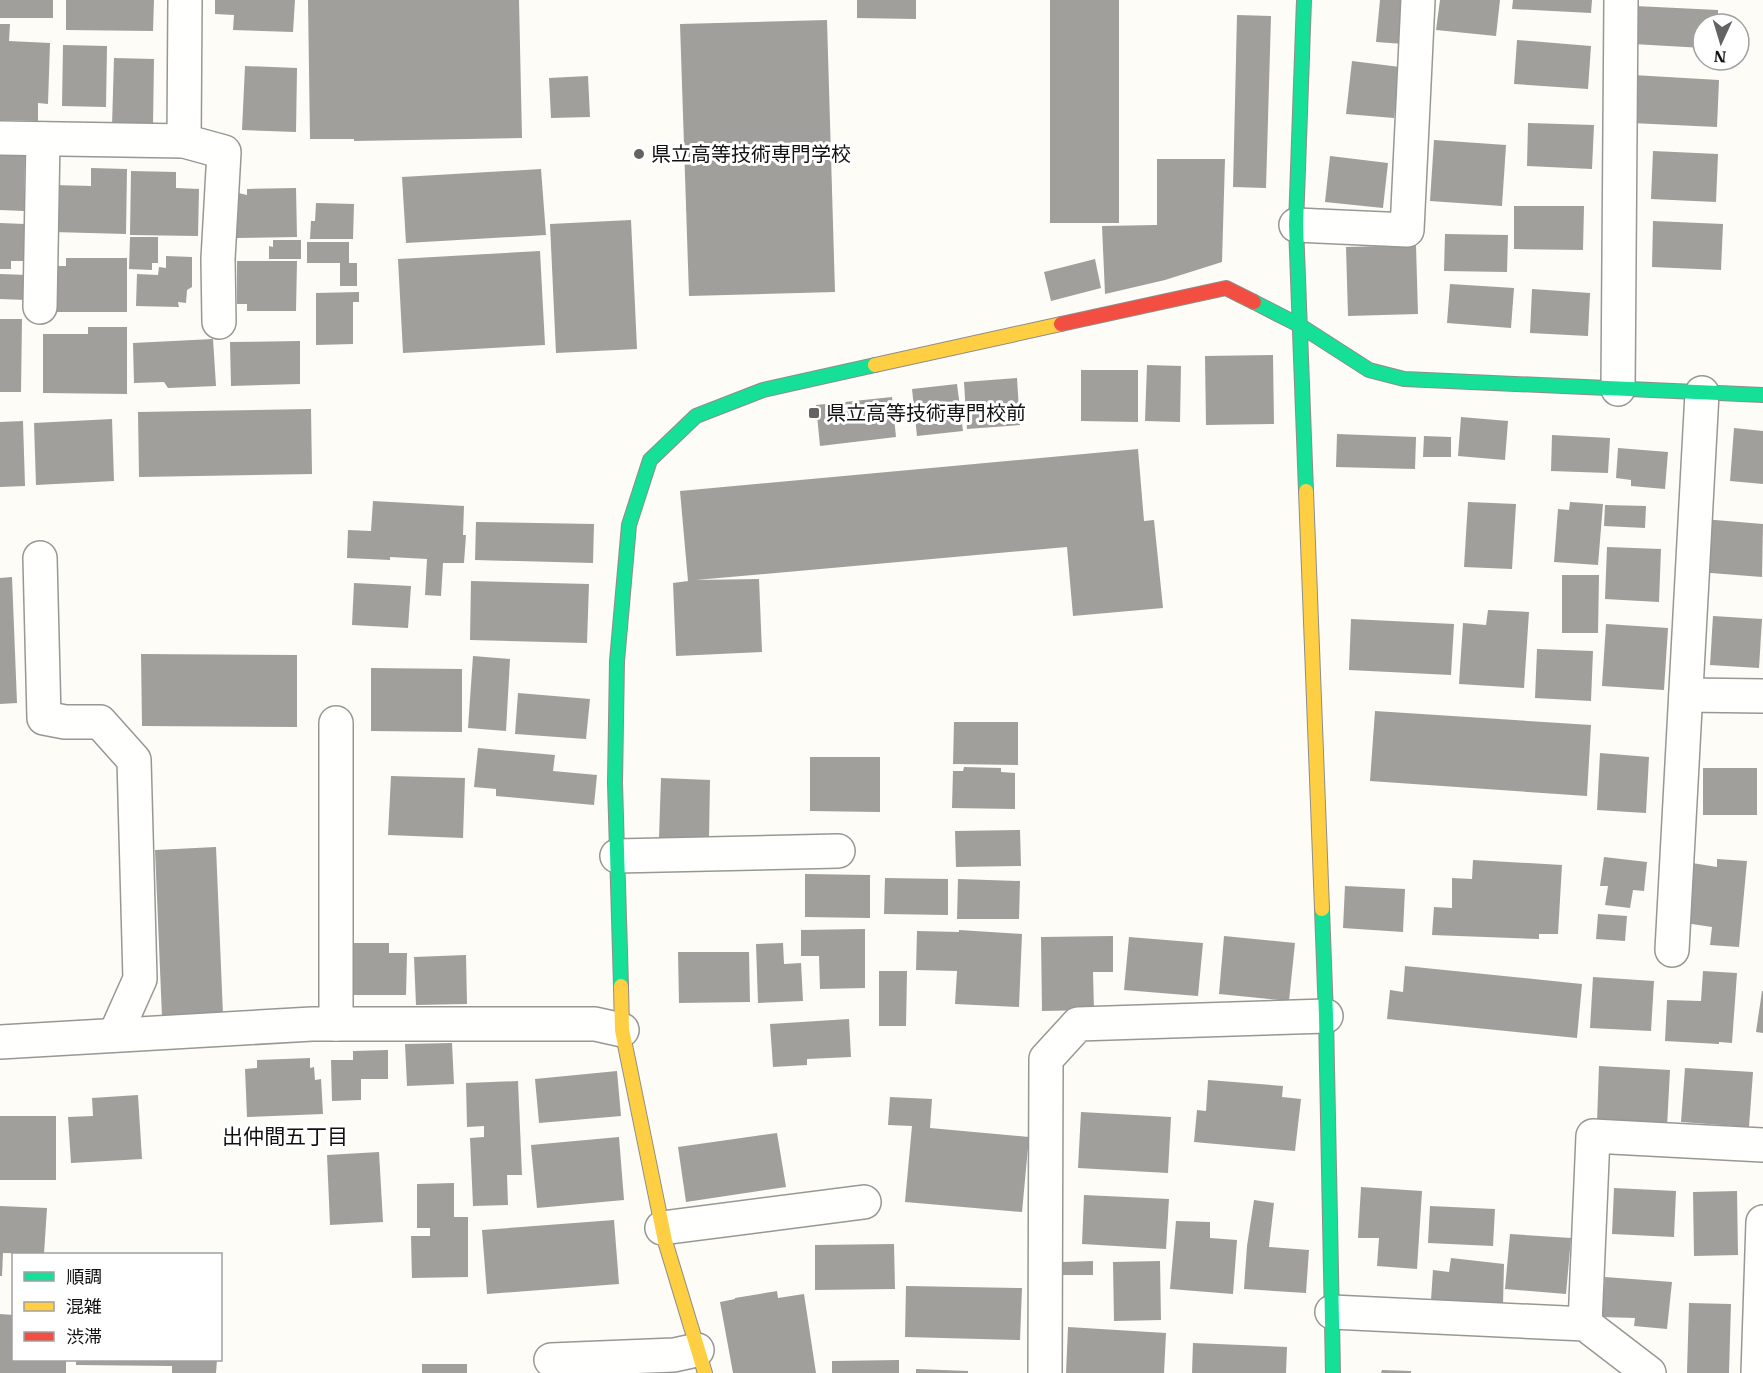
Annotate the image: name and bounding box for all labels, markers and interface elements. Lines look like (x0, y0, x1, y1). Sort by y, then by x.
north arrow (1691, 12, 1751, 72)
text: N (1713, 47, 1727, 67)
place label: 県立高等技術専門学校 (651, 140, 851, 167)
marker: 県立高等技術専門学校 (632, 147, 646, 161)
place label: 県立高等技術専門校前 (826, 399, 1026, 426)
marker: 県立高等技術専門校前 (807, 406, 821, 420)
district label: 出仲間五丁目 (222, 1122, 348, 1150)
legend (12, 1253, 222, 1361)
text: 順調 (66, 1265, 102, 1288)
text: 混雑 (66, 1295, 102, 1318)
text: 渋滞 (66, 1325, 102, 1348)

